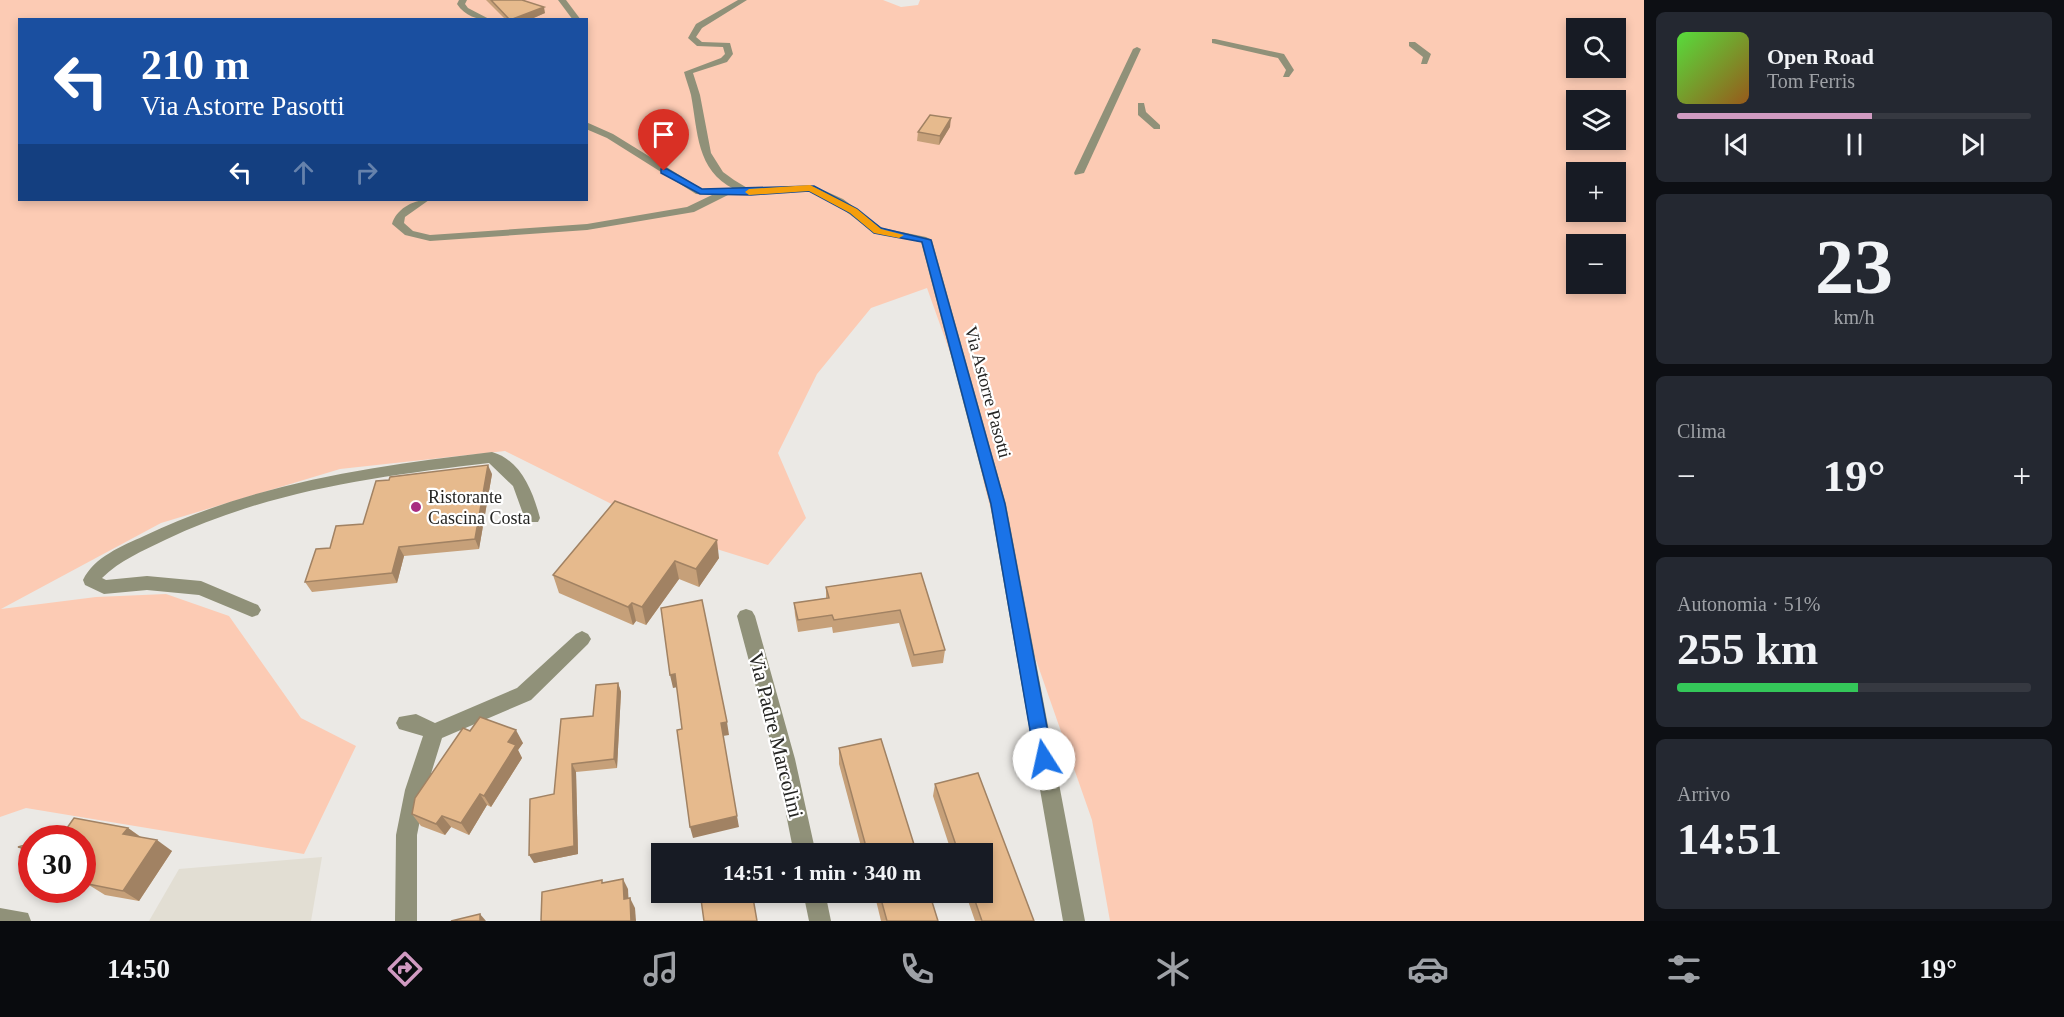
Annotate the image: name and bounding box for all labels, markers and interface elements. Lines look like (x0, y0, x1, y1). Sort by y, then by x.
map controls (1566, 18, 1626, 294)
button: search (1566, 18, 1626, 78)
icon: left (42, 42, 120, 120)
text: 210 m (141, 42, 250, 88)
text: Open Road (1767, 44, 1874, 69)
text: Tom Ferris (1767, 70, 1855, 92)
button: layers (1566, 90, 1626, 150)
text: Via Astorre Pasotti (141, 91, 345, 121)
pin (638, 109, 689, 171)
icon: arrive (647, 118, 680, 151)
icon: previous (1720, 128, 1753, 161)
icon: pause (1838, 128, 1871, 161)
icon: next (1956, 128, 1989, 161)
icon: left (224, 156, 257, 189)
icon: ahead (287, 156, 320, 189)
icon: right (350, 156, 383, 189)
button: + (1566, 162, 1626, 222)
text: 23 (1815, 223, 1893, 310)
button: − (1566, 234, 1626, 294)
text: km/h (1833, 306, 1875, 328)
street label: Via Astorre Pasotti (961, 324, 1015, 460)
text: Clima (1677, 420, 1726, 442)
text: 19° (1823, 451, 1886, 501)
text: − (1677, 458, 1696, 494)
text: + (2012, 458, 2031, 494)
place label: Ristorante Cascina Costa (428, 487, 530, 528)
marker: Ristorante Cascina Costa (409, 500, 423, 514)
text: Autonomia · 51% (1677, 593, 1820, 615)
text: 255 km (1677, 624, 1818, 674)
street label: Via Padre Marcolini (744, 650, 808, 821)
position arrow (1012, 727, 1076, 791)
text: Arrivo (1677, 783, 1730, 805)
text: 14:51 (1677, 814, 1782, 864)
speed limit sign: 30 (18, 825, 96, 903)
text: 14:51 · 1 min · 340 m (723, 860, 921, 885)
icon: directions (384, 948, 426, 990)
icon: music (640, 948, 682, 990)
icon: phone (896, 948, 938, 990)
icon: climate (1152, 948, 1194, 990)
icon: car (1407, 948, 1449, 990)
icon: filters (1663, 948, 1705, 990)
text: 14:50 (107, 954, 170, 984)
text: 19° (1919, 954, 1957, 984)

